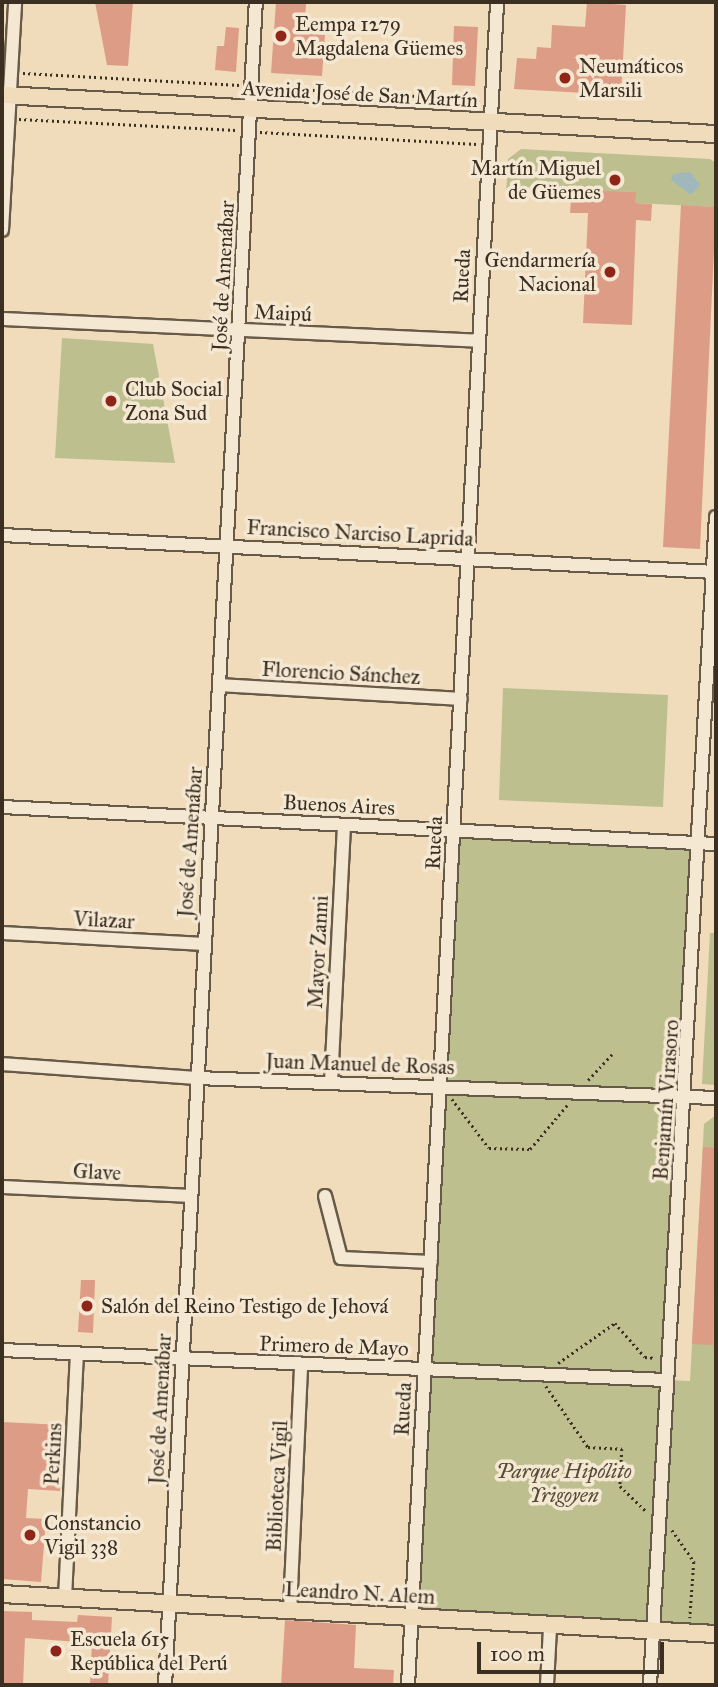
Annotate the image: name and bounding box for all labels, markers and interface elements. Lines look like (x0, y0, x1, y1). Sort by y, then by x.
place label: Eempa 1279 Magdalena Güemes (295, 11, 463, 61)
marker: Eempa 1279 Magdalena Güemes (273, 28, 289, 44)
place label: Neumáticos Marsili (579, 53, 683, 103)
marker: Neumáticos Marsili (557, 70, 573, 86)
street label: Avenida José de San Martín (241, 75, 479, 113)
place label: Martín Miguel de Güemes (470, 155, 601, 205)
marker: Martín Miguel de Güemes (607, 172, 623, 188)
street label: José de Amenábar (206, 200, 240, 352)
place label: Gendarmería Nacional (484, 247, 596, 297)
street label: Rueda (448, 248, 476, 304)
marker: Gendarmería Nacional (602, 264, 618, 280)
street label: Maipú (253, 299, 313, 327)
place label: Club Social Zona Sud (125, 376, 223, 426)
marker: Club Social Zona Sud (103, 393, 119, 409)
street label: Francisco Narciso Laprida (246, 514, 474, 552)
street label: Florencio Sánchez (261, 656, 421, 690)
street label: José de Amenábar (172, 766, 208, 918)
street label: Buenos Aires (282, 789, 396, 821)
street label: Rueda (420, 815, 448, 871)
street label: Mayor Zanni (302, 895, 334, 1009)
street label: Vilazar (73, 906, 135, 934)
street label: Benjamín Virasoro (648, 1019, 684, 1181)
street label: Juan Manuel de Rosas (265, 1048, 455, 1080)
street label: Glave (72, 1158, 122, 1186)
place label: Salón del Reino Testigo de Jehová (101, 1293, 388, 1319)
marker: Salón del Reino Testigo de Jehová (79, 1298, 95, 1314)
street label: Primero de Mayo (259, 1331, 409, 1361)
street label: José de Amenábar (143, 1333, 177, 1485)
street label: Rueda (389, 1381, 417, 1437)
street label: Biblioteca Vigil (261, 1420, 293, 1552)
street label: Perkins (39, 1422, 67, 1486)
park label: Parque Hipólito Yrigoyen (496, 1458, 632, 1508)
place label: Constancio Vigil 338 (44, 1510, 141, 1560)
marker: Constancio Vigil 338 (22, 1527, 38, 1543)
street label: Leandro N. Alem (284, 1576, 436, 1610)
place label: Escuela 615 República del Perú (70, 1626, 228, 1676)
scale bar (480, 1628, 667, 1672)
text: 100 m (490, 1641, 545, 1667)
marker: Escuela 615 República del Perú (48, 1643, 64, 1659)

